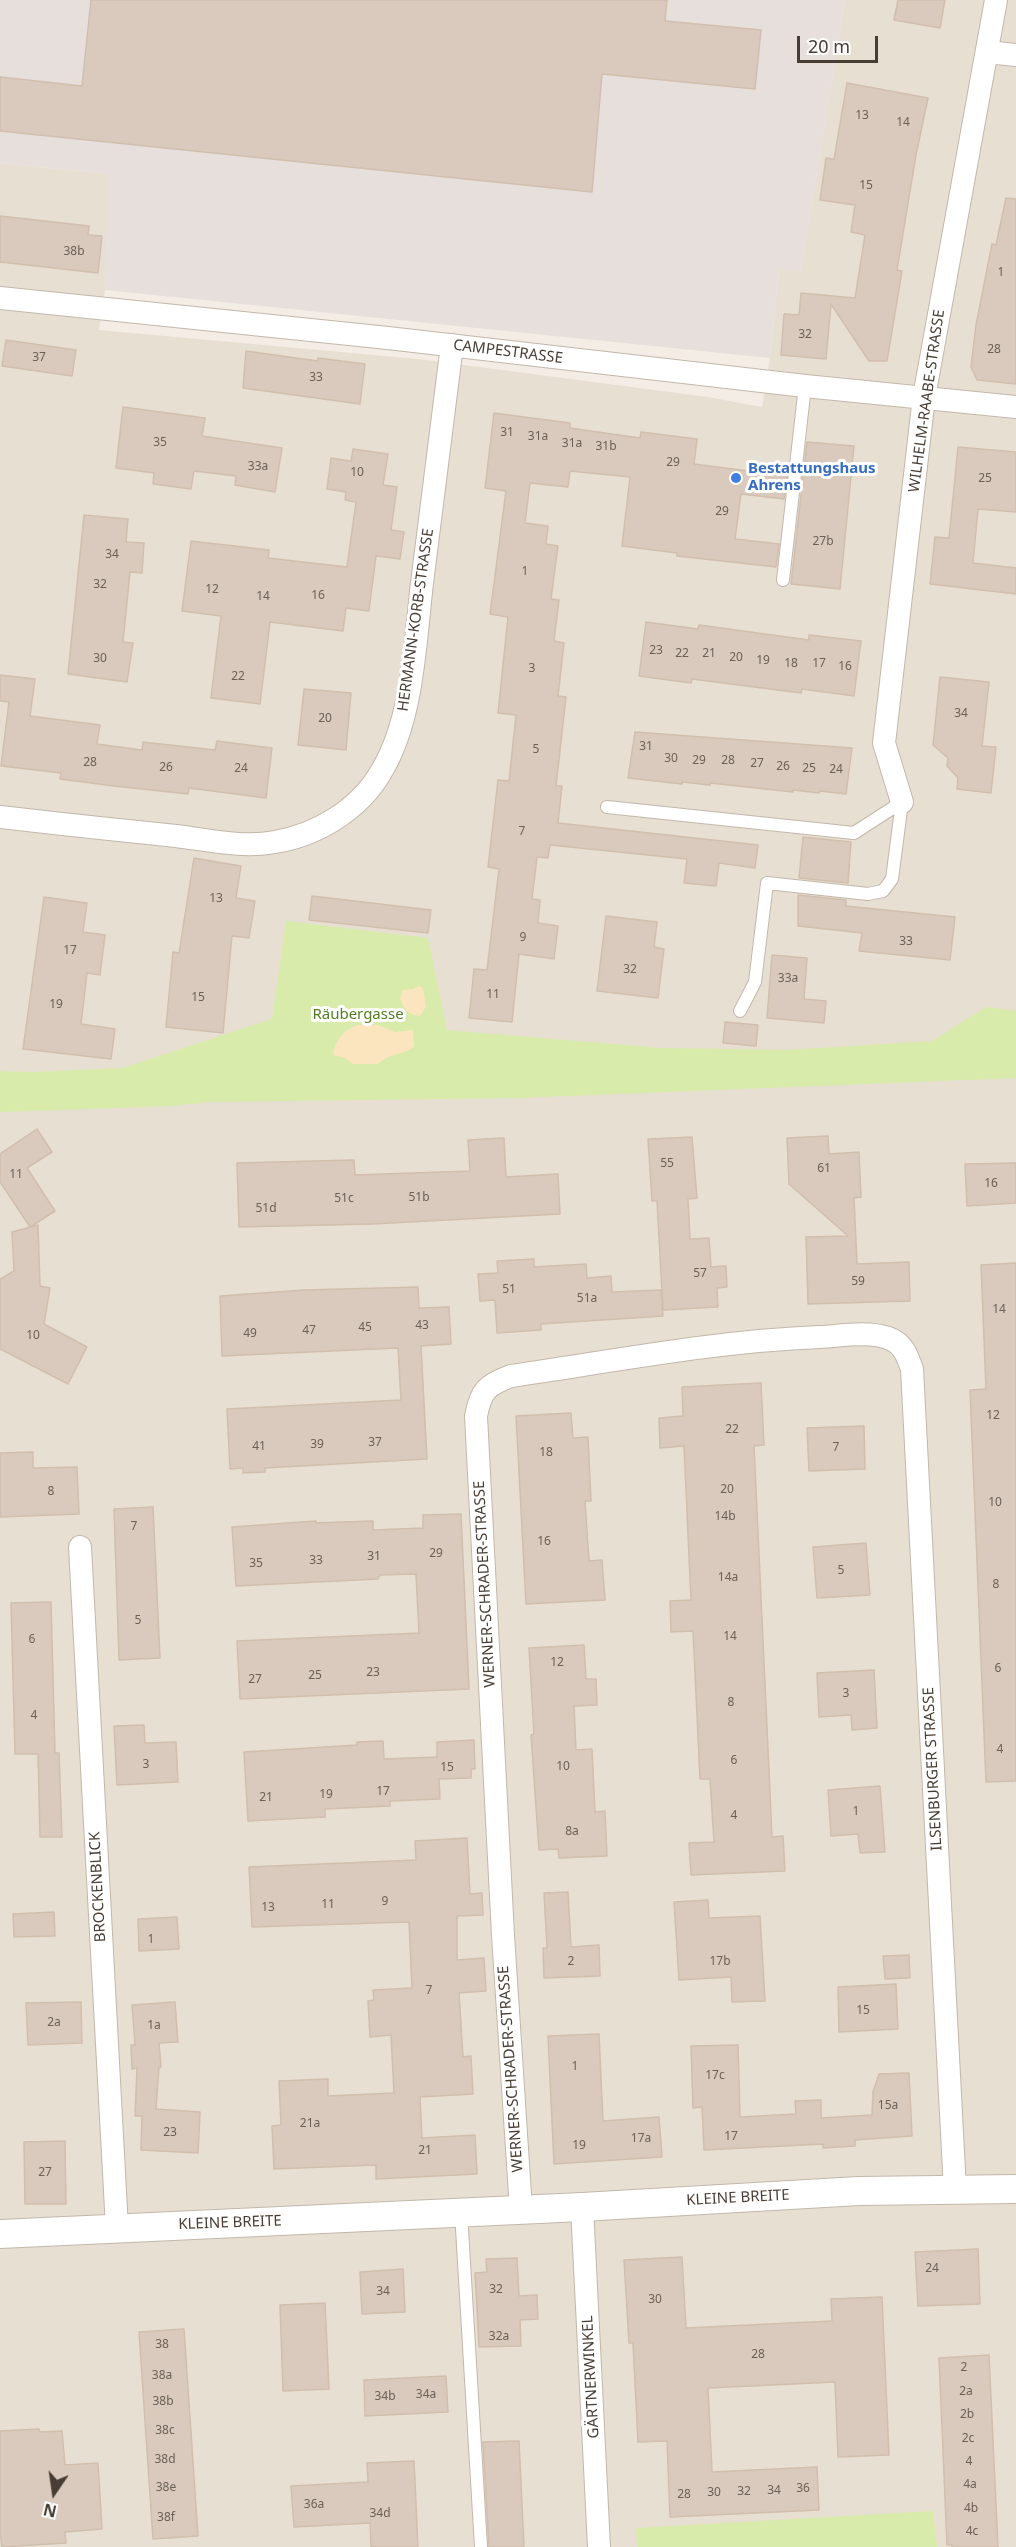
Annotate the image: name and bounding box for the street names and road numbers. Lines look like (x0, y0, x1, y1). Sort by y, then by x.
street label: WILHELM-RAABE-STRASSE (905, 308, 949, 494)
street label: CAMPESTRASSE (452, 336, 564, 368)
street label: HERMANN-KORB-STRASSE (394, 527, 438, 713)
street label: WERNER-SCHRADER-STRASSE (471, 1480, 499, 1688)
street label: ILSENBURGER STRASSE (920, 1687, 946, 1851)
street label: BROCKENBLICK (86, 1831, 110, 1943)
street label: WERNER-SCHRADER-STRASSE (495, 1965, 527, 2173)
street label: KLEINE BREITE (686, 2186, 790, 2210)
street label: KLEINE BREITE (178, 2212, 282, 2234)
street label: GÄRTNERWINKEL (579, 2315, 603, 2439)

